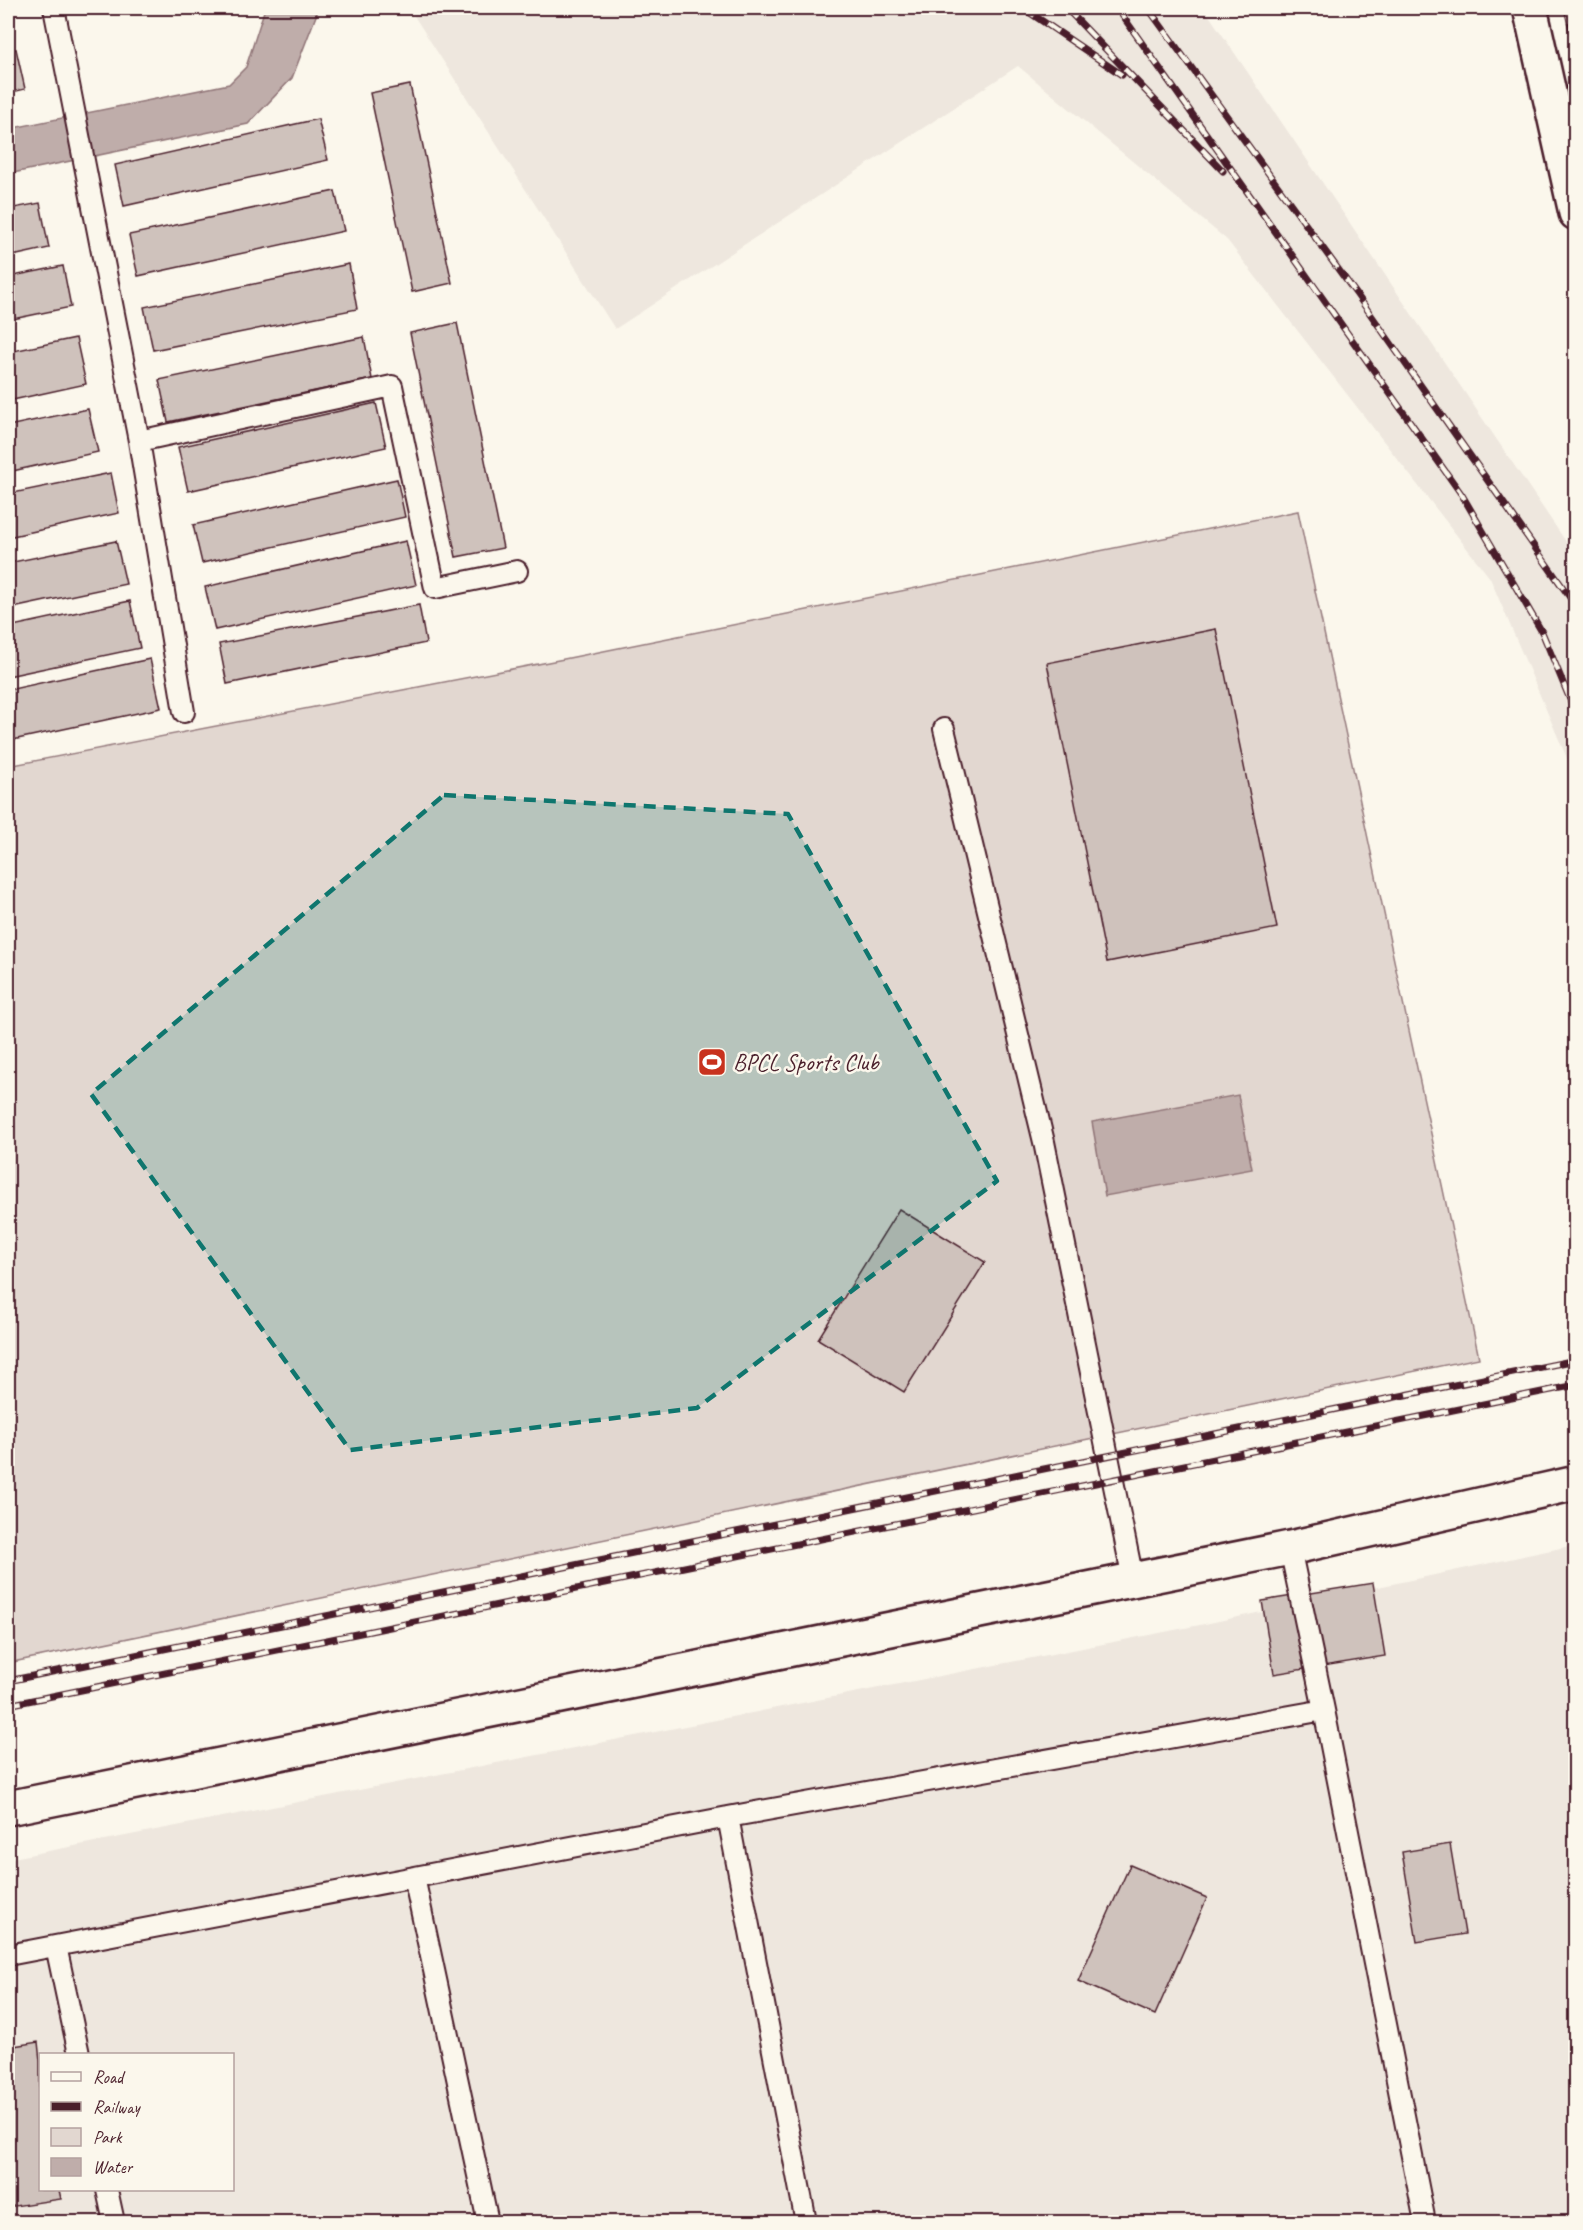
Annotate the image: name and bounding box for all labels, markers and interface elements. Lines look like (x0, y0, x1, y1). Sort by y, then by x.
sports icon: BPCL Sports Club (696, 1046, 728, 1078)
place label: BPCL Sports Club (733, 1047, 880, 1077)
legend (39, 2053, 234, 2191)
text: Road (93, 2066, 126, 2088)
text: Railway (93, 2096, 141, 2118)
text: Park (93, 2126, 123, 2148)
text: Water (93, 2156, 134, 2178)

